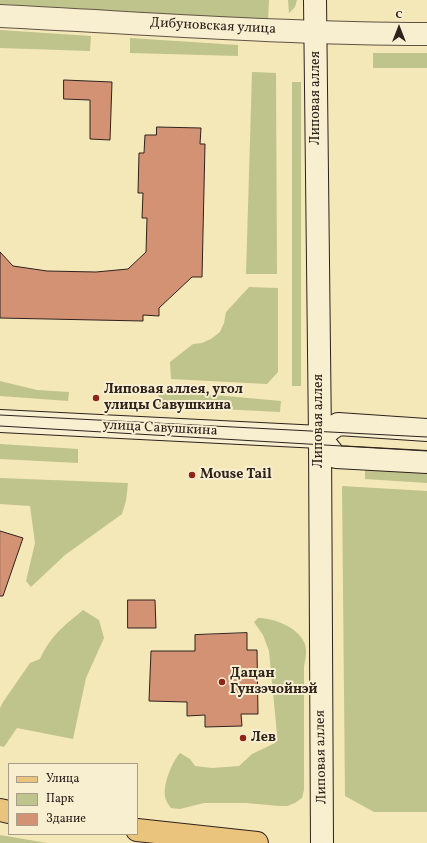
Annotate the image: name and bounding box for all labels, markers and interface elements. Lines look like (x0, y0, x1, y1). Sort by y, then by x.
north arrow (379, 8, 419, 48)
text: С (395, 8, 403, 23)
street label: Дибуновская улица (149, 15, 277, 39)
street label: Липовая аллея (308, 51, 324, 145)
street label: Липовая аллея (311, 374, 327, 468)
place label: Липовая аллея, угол улицы Савушкина (104, 382, 243, 414)
marker: Липовая аллея, угол улицы Савушкина (91, 393, 101, 403)
street label: улица Савушкина (102, 418, 218, 440)
place label: Mouse Tail (200, 467, 272, 483)
marker: Mouse Tail (187, 470, 197, 480)
place label: Дацан Гунзэчойнэй (230, 666, 318, 698)
marker: Дацан Гунзэчойнэй (217, 677, 227, 687)
street label: Липовая аллея (313, 710, 331, 804)
place label: Лев (251, 730, 276, 746)
marker: Лев (238, 733, 248, 743)
legend (8, 763, 138, 835)
text: Улица (46, 771, 79, 787)
text: Парк (46, 791, 74, 807)
text: Здание (46, 811, 86, 827)

